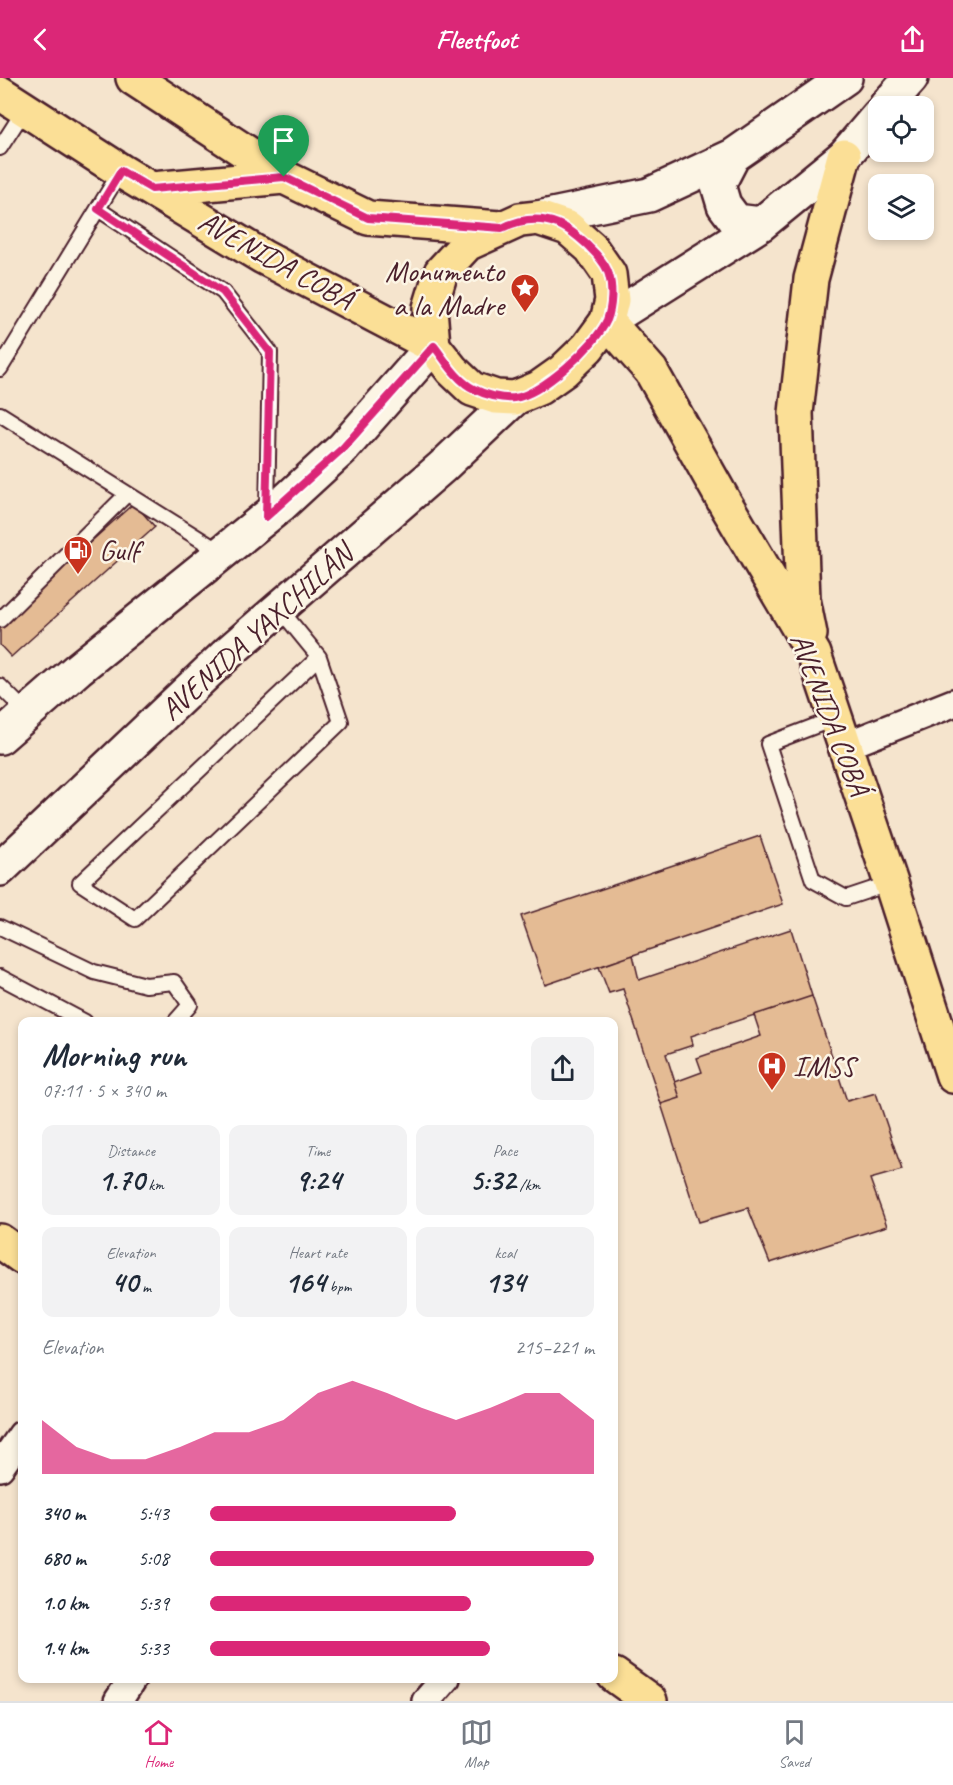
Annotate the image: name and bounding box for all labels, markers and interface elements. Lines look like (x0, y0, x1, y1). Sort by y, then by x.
text: Fleetfoot (436, 22, 517, 56)
icon: back (24, 23, 57, 56)
icon: share (896, 23, 929, 56)
map controls (868, 96, 934, 240)
button: locate (868, 96, 934, 162)
pin (258, 115, 309, 177)
icon: arrive (267, 124, 300, 157)
button: layers (868, 174, 934, 240)
street label: AVENIDA COBÁ (192, 202, 363, 320)
place label: Monumento a la Madre (385, 252, 506, 324)
place icon: Monumento a la Madre (509, 272, 541, 314)
place label: Gulf (99, 531, 145, 569)
street label: AVENIDA YAXCHILÁN (152, 532, 364, 728)
fuel station icon: Gulf (62, 534, 94, 576)
street label: AVENIDA COBÁ (782, 627, 880, 804)
text: Morning run (42, 1034, 186, 1076)
button: share (531, 1037, 594, 1100)
place label: IMSS (793, 1047, 859, 1085)
hospital icon: IMSS (756, 1050, 788, 1092)
text: 07:11 · 5 × 340 m (42, 1078, 166, 1103)
text: Distance (107, 1141, 155, 1161)
text: Time (306, 1141, 330, 1161)
text: Pace (493, 1141, 517, 1161)
text: 1.70 (98, 1161, 144, 1199)
text: 9:24 (295, 1161, 341, 1199)
text: 5:32 (470, 1161, 516, 1199)
text: km (144, 1175, 164, 1195)
text: /km (516, 1175, 540, 1195)
text: Elevation (106, 1243, 156, 1263)
text: Heart rate (289, 1243, 347, 1263)
text: kcal (494, 1243, 516, 1263)
text: 40 (111, 1263, 138, 1301)
text: 164 (285, 1263, 326, 1301)
text: 134 (485, 1263, 525, 1301)
text: m (138, 1277, 151, 1297)
text: bpm (326, 1277, 351, 1297)
text: Elevation (42, 1335, 104, 1360)
text: 215–221 m (515, 1335, 594, 1360)
text: 340 m (42, 1501, 85, 1526)
text: 5:43 (138, 1501, 169, 1526)
text: 680 m (42, 1546, 86, 1571)
text: 5:08 (138, 1546, 169, 1571)
text: 1.0 km (42, 1591, 89, 1616)
text: 5:39 (138, 1591, 169, 1616)
text: 1.4 km (42, 1636, 89, 1661)
text: 5:33 (138, 1636, 169, 1661)
tab: Home (142, 1716, 175, 1772)
tab: Map (460, 1716, 493, 1772)
tab: Saved (778, 1716, 811, 1772)

